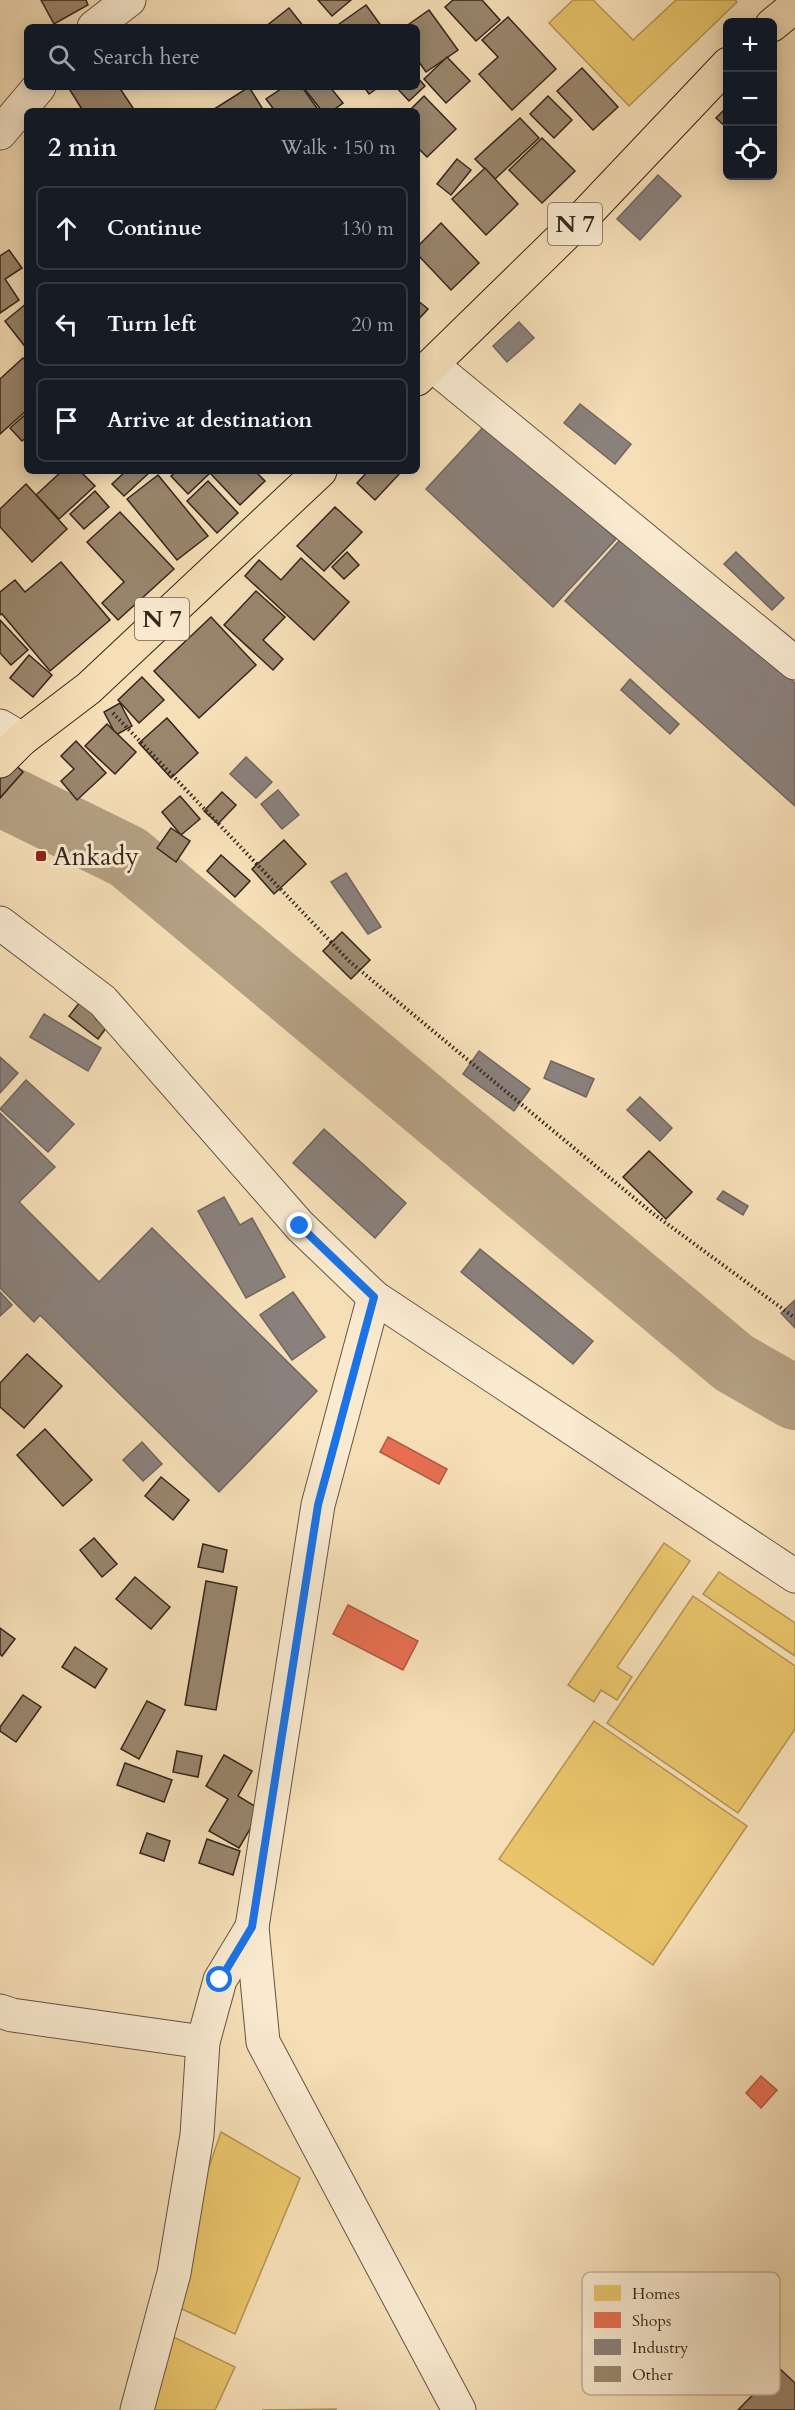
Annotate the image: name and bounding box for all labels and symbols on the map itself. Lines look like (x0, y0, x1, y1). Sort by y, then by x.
road number: N 7 (548, 203, 602, 245)
road number: N 7 (135, 598, 189, 640)
place label: Ankady (53, 839, 139, 874)
marker: Ankady (34, 849, 48, 863)
route end (286, 1212, 312, 1238)
route start (206, 1966, 232, 1992)
legend (582, 2272, 780, 2395)
text: Homes (632, 2283, 680, 2305)
text: Shops (632, 2310, 671, 2332)
text: Industry (632, 2337, 689, 2359)
text: Other (632, 2364, 673, 2386)

